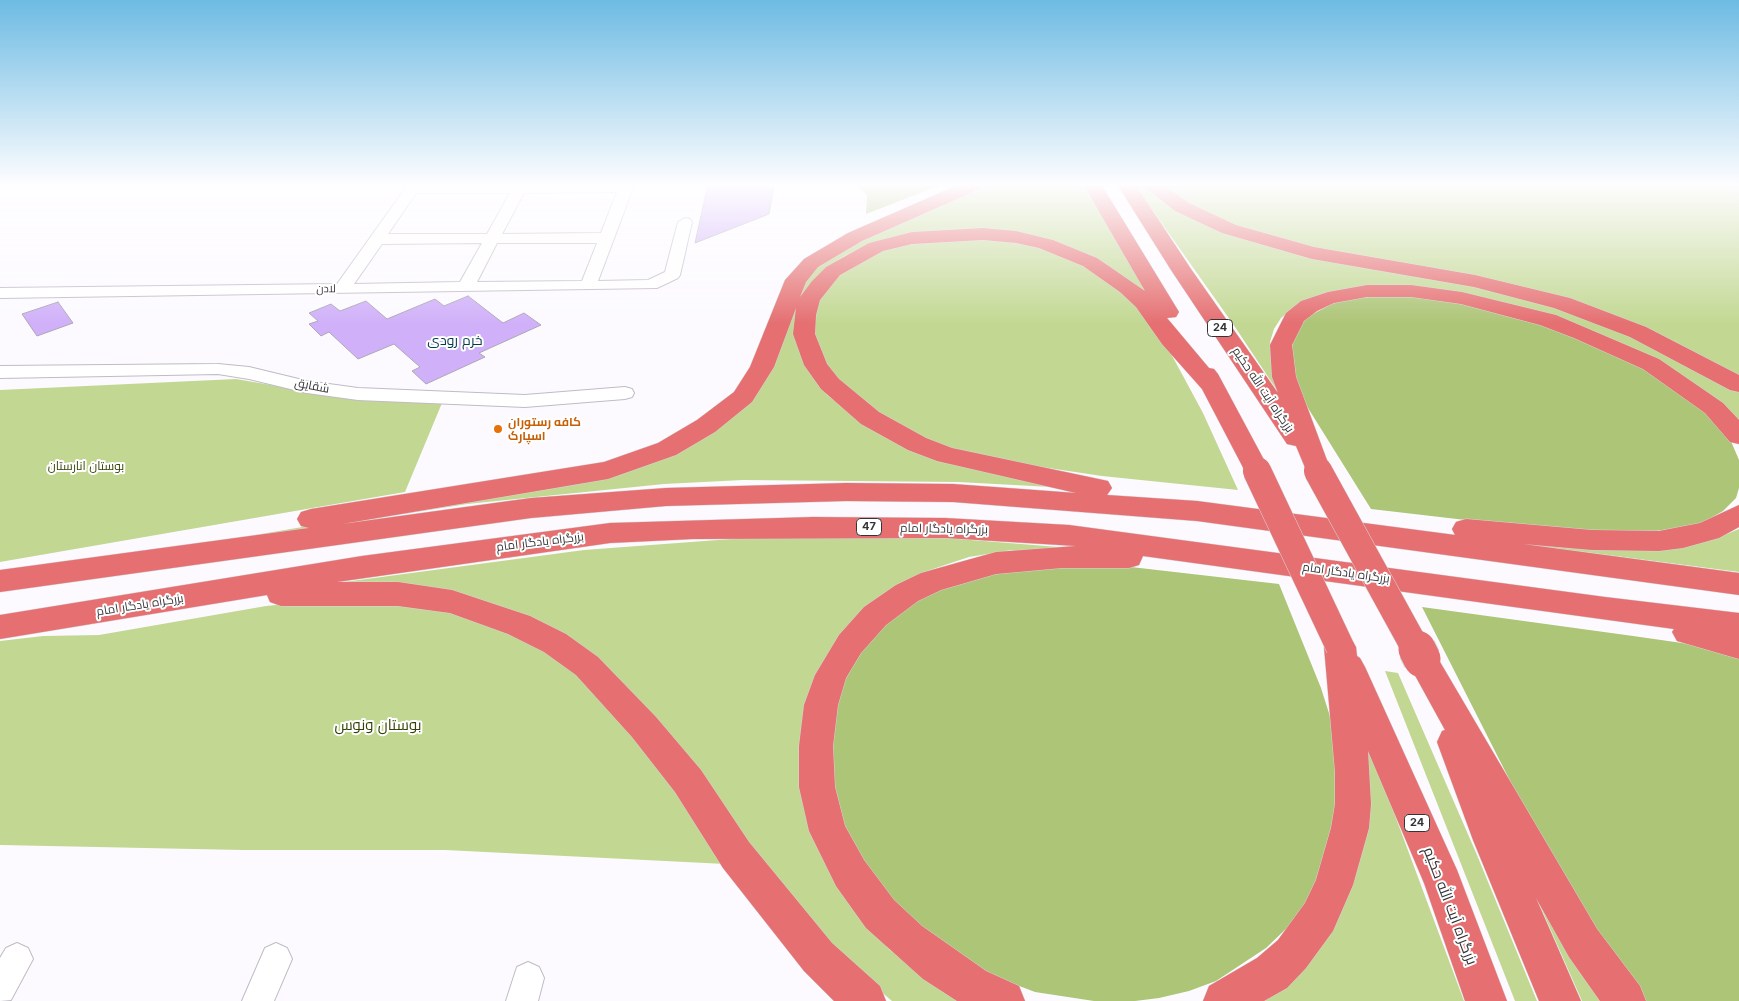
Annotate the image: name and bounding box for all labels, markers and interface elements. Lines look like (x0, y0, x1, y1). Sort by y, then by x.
street label: لادن (316, 282, 336, 296)
road number: 24 (1208, 319, 1232, 336)
district label: خرم رودی (427, 333, 483, 349)
street label: بزرگراه آیت الله حکیم (1229, 344, 1297, 436)
street label: شقایق (293, 376, 331, 396)
place label: کافه رستوران اسپارک (508, 415, 581, 443)
marker: کافه رستوران اسپارک (492, 423, 504, 435)
park label: بوستان انارستان (48, 459, 124, 473)
road number: 47 (856, 518, 882, 536)
street label: بزرگراه یادگار امام (900, 521, 988, 537)
street label: بزرگراه یادگار امام (495, 529, 585, 555)
street label: بزرگراه یادگار امام (1301, 560, 1391, 586)
street label: بزرگراه یادگار امام (95, 591, 185, 619)
park label: بوستان ونوس (334, 716, 422, 734)
road number: 24 (1404, 814, 1430, 831)
street label: بزرگراه آیت الله حکیم (1419, 844, 1481, 968)

